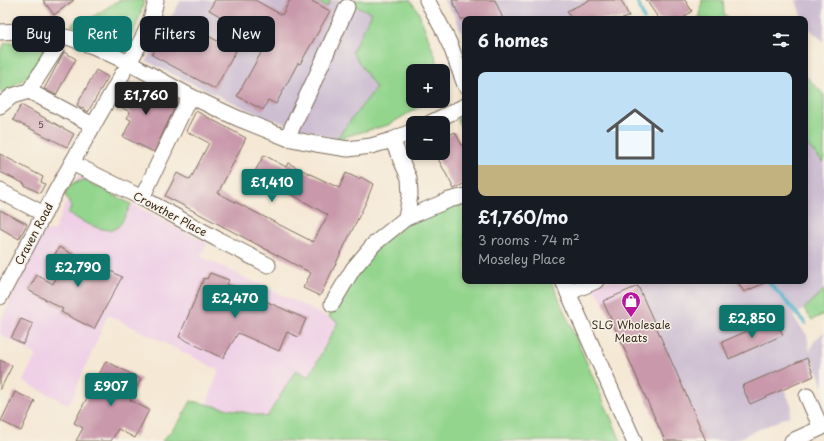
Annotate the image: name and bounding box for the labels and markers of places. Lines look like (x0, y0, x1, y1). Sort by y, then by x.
pin: £1,760 (113, 82, 179, 116)
pin: £1,410 (239, 169, 305, 203)
pin: £2,790 (45, 254, 111, 288)
pin: £2,470 (202, 285, 268, 319)
shop icon: SLG Wholesale Meats (620, 290, 642, 318)
pin: £2,850 (719, 305, 785, 339)
place label: SLG Wholesale Meats (591, 316, 671, 346)
pin: £907 (87, 373, 135, 407)

